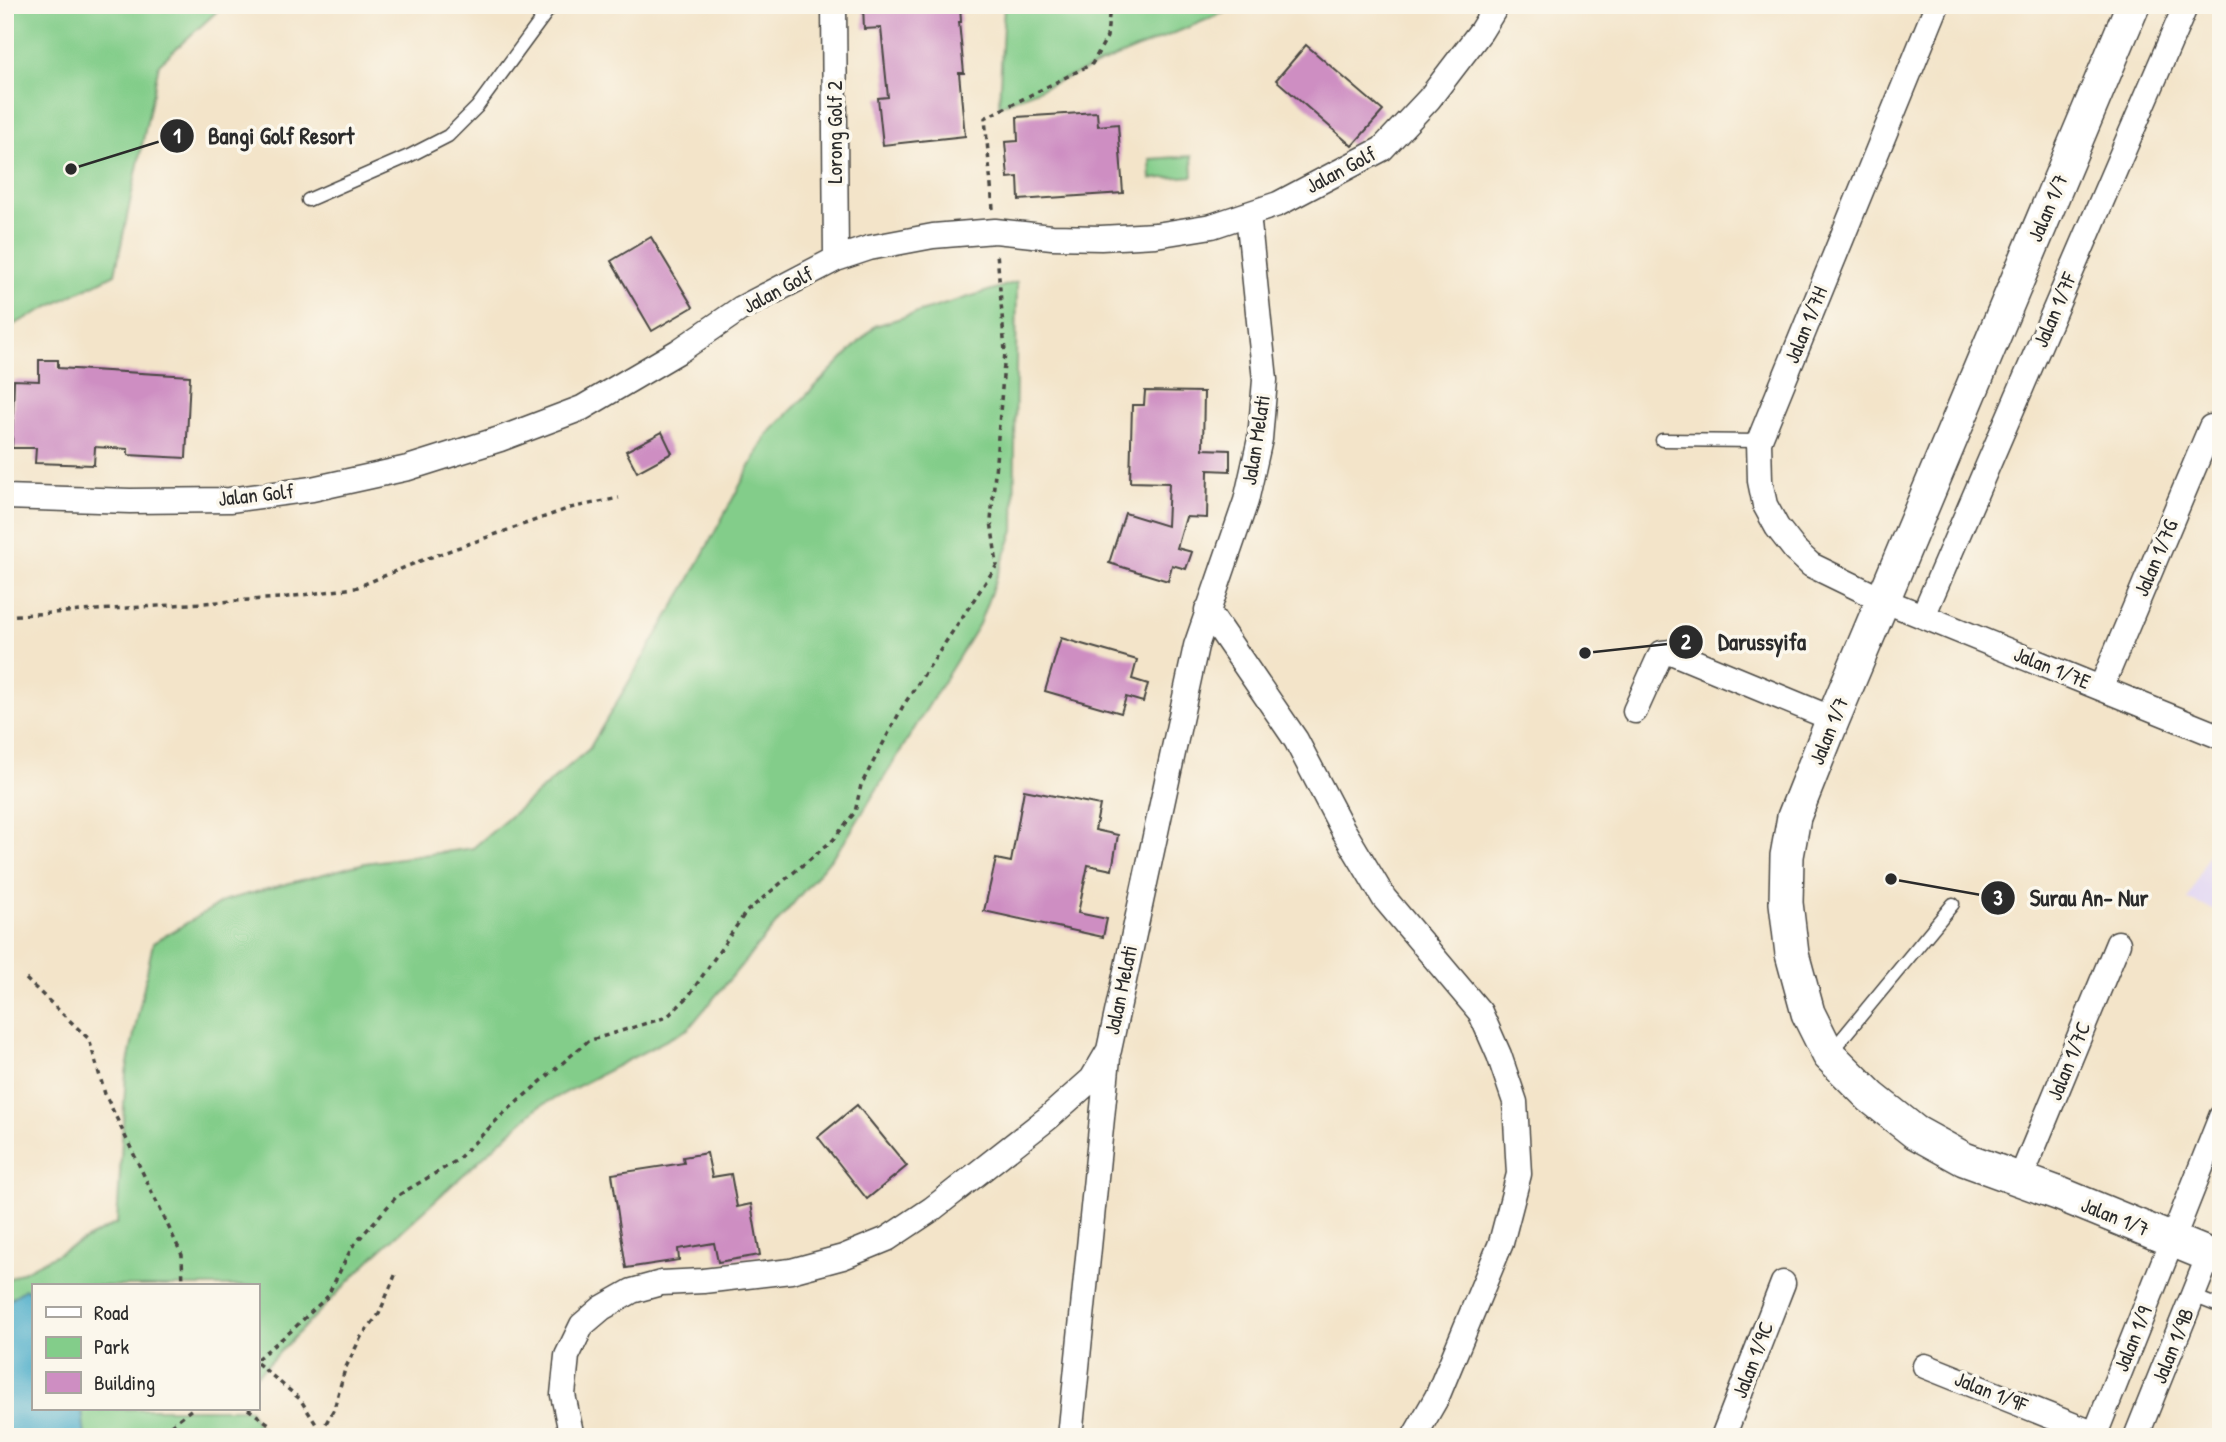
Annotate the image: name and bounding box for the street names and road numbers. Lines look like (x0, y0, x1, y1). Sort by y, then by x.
street label: Lorong Golf 2 (820, 80, 849, 183)
street label: Jalan Golf (1300, 139, 1381, 200)
street label: Jalan 1/7 (2020, 169, 2075, 246)
street label: Jalan Golf (737, 259, 818, 320)
street label: Jalan 1/7F (2026, 267, 2084, 352)
street label: Jalan 1/7H (1777, 282, 1834, 368)
street label: Jalan Melati (1234, 393, 1277, 487)
street label: Jalan Golf (217, 476, 296, 513)
street label: Jalan 1/7G (2126, 515, 2185, 601)
street label: Jalan 1/7E (2010, 639, 2095, 696)
street label: Jalan 1/7 (1802, 692, 1855, 769)
street label: Jalan Melati (1097, 942, 1144, 1037)
street label: Jalan 1/7C (2040, 1017, 2097, 1105)
street label: Jalan 1/7 (2077, 1190, 2154, 1243)
street label: Jalan 1/9 (2106, 1301, 2159, 1376)
street label: Jalan 1/9B (2144, 1304, 2201, 1388)
street label: Jalan 1/9C (1725, 1317, 1780, 1402)
street label: Jalan 1/9F (1950, 1364, 2033, 1420)

